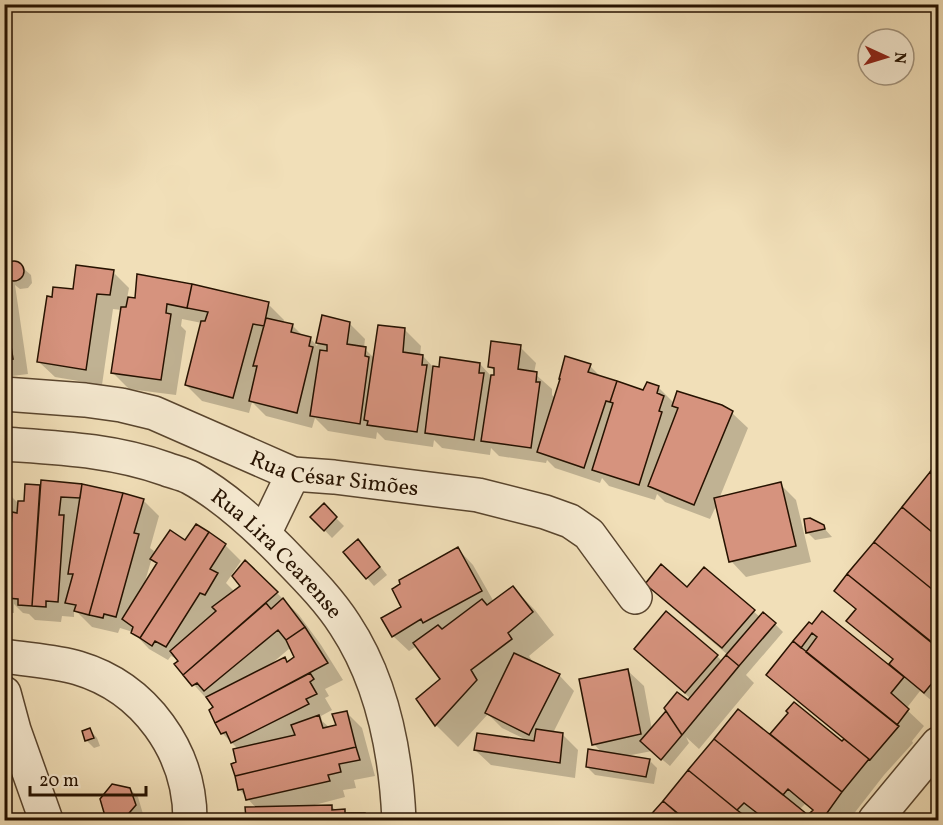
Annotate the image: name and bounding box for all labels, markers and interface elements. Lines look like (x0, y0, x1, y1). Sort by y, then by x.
north arrow (856, 27, 916, 87)
text: N (888, 51, 910, 65)
street label: Rua César Simões (244, 444, 420, 505)
street label: Rua Lira Cearense (204, 482, 349, 626)
scale bar (30, 759, 146, 797)
text: 20 m (39, 769, 79, 794)

